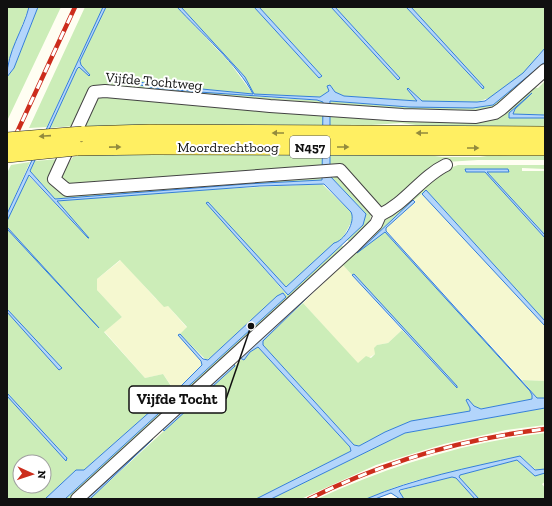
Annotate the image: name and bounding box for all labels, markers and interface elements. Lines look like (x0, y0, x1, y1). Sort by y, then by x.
street label: Vijfde Tochtweg (104, 69, 203, 94)
one-way arrow (271, 130, 284, 136)
one-way arrow (415, 130, 428, 136)
one-way arrow (39, 133, 51, 140)
road number: N457 (290, 136, 330, 158)
street label: Moordrechtboog (177, 139, 279, 156)
one-way arrow (109, 144, 121, 151)
one-way arrow (337, 144, 350, 150)
one-way arrow (467, 145, 480, 151)
callout: Vijfde Tocht (129, 386, 226, 413)
text: Vijfde Tocht (137, 390, 218, 408)
north arrow (12, 454, 52, 494)
text: N (35, 470, 48, 480)

